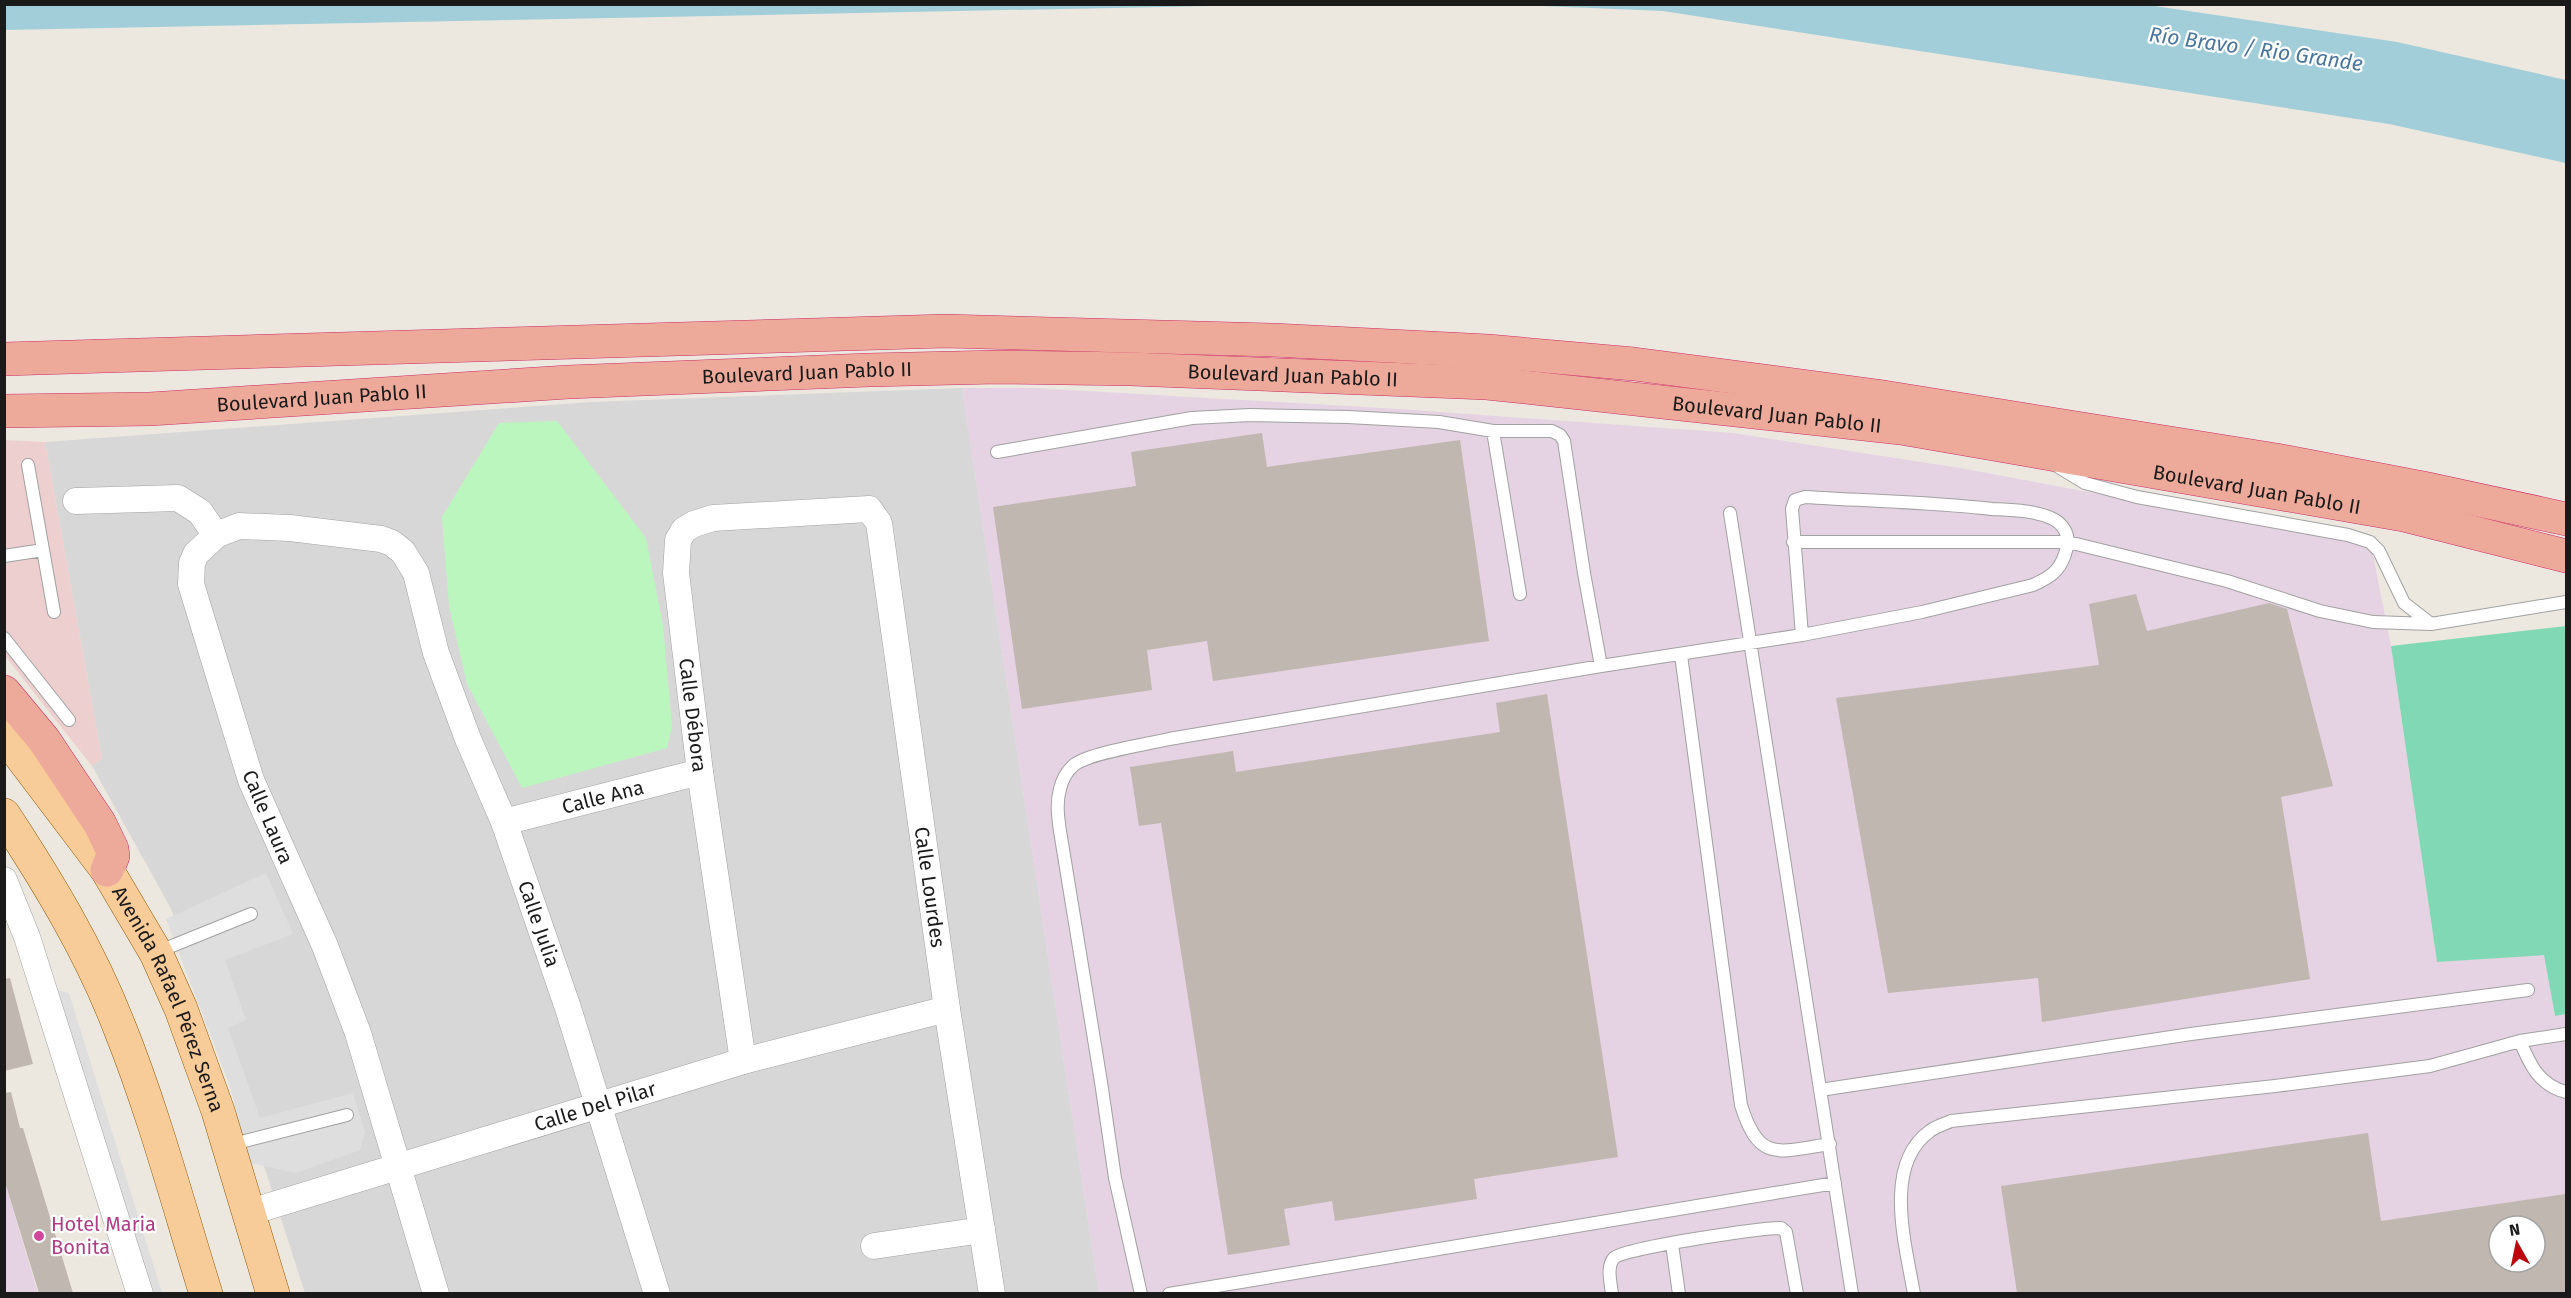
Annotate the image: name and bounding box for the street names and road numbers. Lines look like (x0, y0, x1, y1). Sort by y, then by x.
street label: Boulevard Juan Pablo II (701, 357, 912, 389)
street label: Boulevard Juan Pablo II (1187, 359, 1398, 391)
street label: Boulevard Juan Pablo II (216, 379, 427, 417)
street label: Boulevard Juan Pablo II (1671, 391, 1883, 438)
street label: Boulevard Juan Pablo II (2151, 460, 2363, 519)
street label: Calle Débora (674, 657, 712, 773)
street label: Calle Laura (237, 766, 299, 868)
street label: Calle Ana (559, 775, 646, 819)
street label: Calle Lourdes (910, 825, 950, 949)
street label: Calle Julia (513, 877, 565, 970)
street label: Avenida Rafael Pérez Serna (107, 882, 229, 1115)
street label: Calle Del Pilar (531, 1076, 659, 1136)

